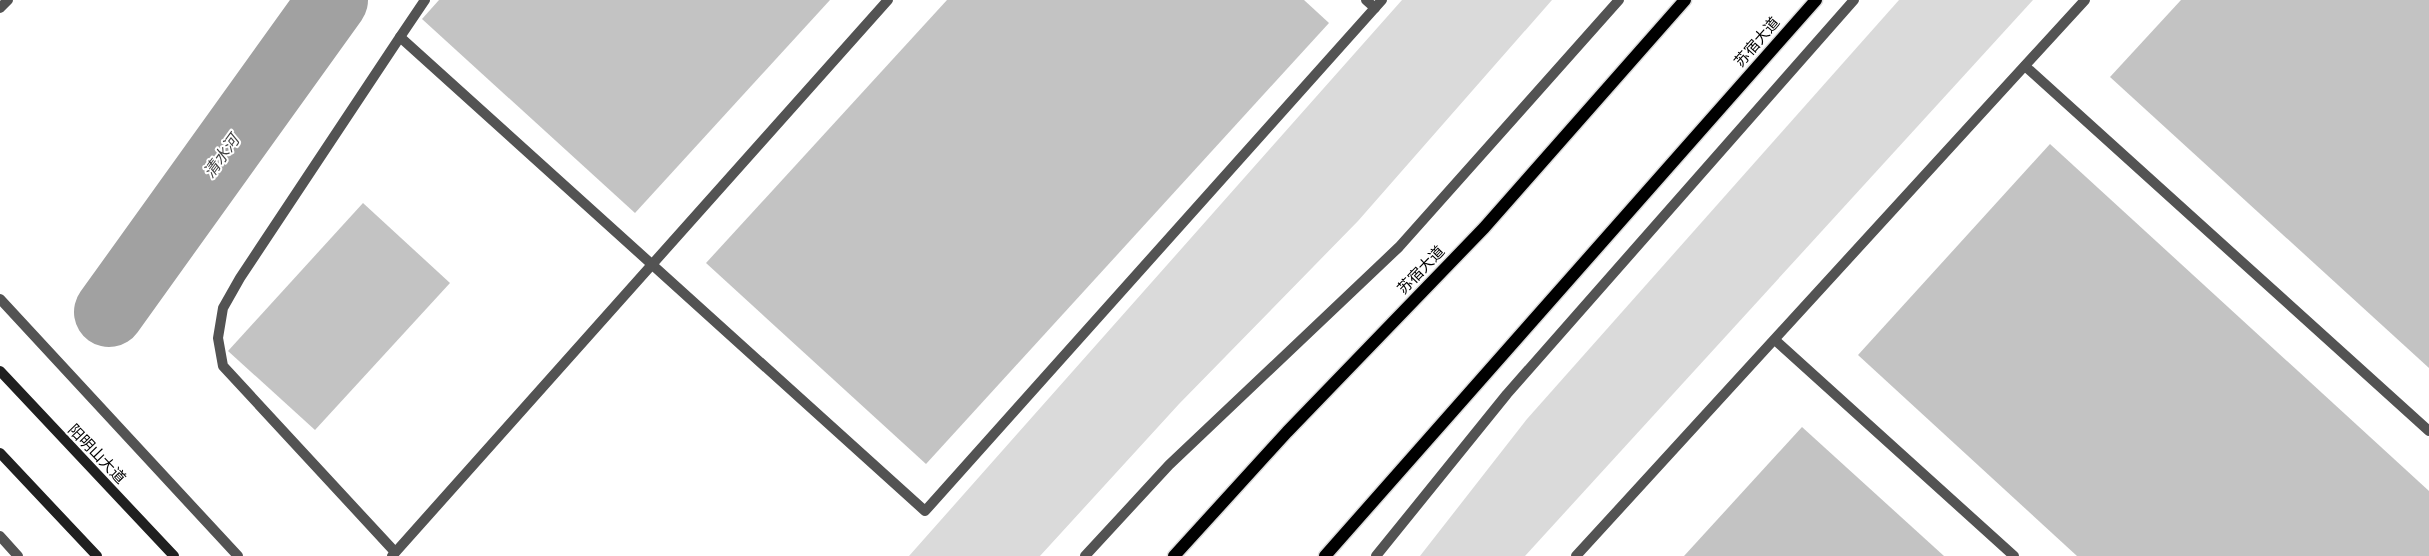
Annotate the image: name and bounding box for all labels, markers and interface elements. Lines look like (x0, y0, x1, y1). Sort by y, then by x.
street label: 苏宿大道 (1730, 13, 1783, 71)
water label: 清水河 (199, 128, 245, 181)
street label: 苏宿大道 (1393, 241, 1448, 298)
street label: 阳明山大道 (64, 420, 130, 487)

